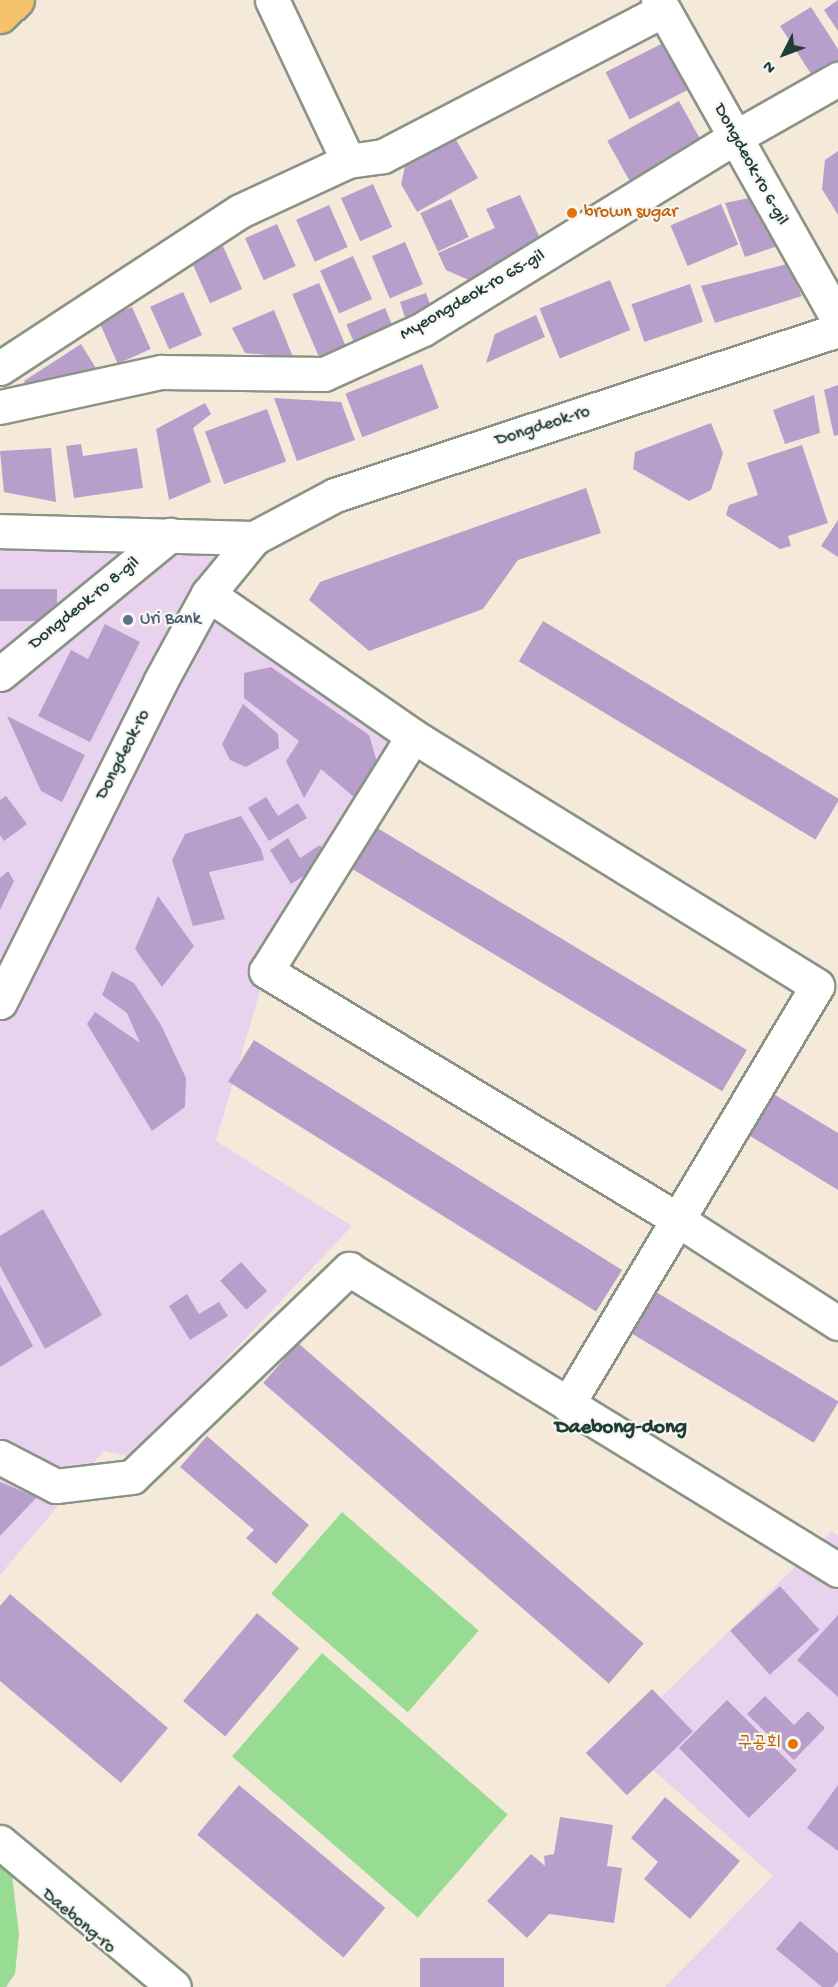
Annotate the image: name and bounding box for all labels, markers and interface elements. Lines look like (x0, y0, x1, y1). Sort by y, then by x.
north arrow (754, 24, 814, 84)
text: N (760, 56, 781, 77)
street label: Dongdeok-ro 6-gil (708, 100, 792, 230)
place label: brown sugar (584, 202, 678, 224)
marker: brown sugar (565, 206, 579, 220)
street label: Myeongdeok-ro 65-gil (397, 246, 549, 346)
street label: Dongdeok-ro (493, 402, 593, 452)
street label: Dongdeok-ro 8-gil (25, 553, 145, 655)
place label: Uri Bank (140, 609, 201, 631)
marker: Uri Bank (121, 613, 135, 627)
street label: Dongdeok-ro (92, 706, 156, 804)
district label: Daebong-dong (555, 1416, 687, 1442)
place label: 구공회 (738, 1733, 781, 1755)
marker: 구공회 (786, 1737, 800, 1751)
street label: Daebong-ro (37, 1885, 119, 1959)

